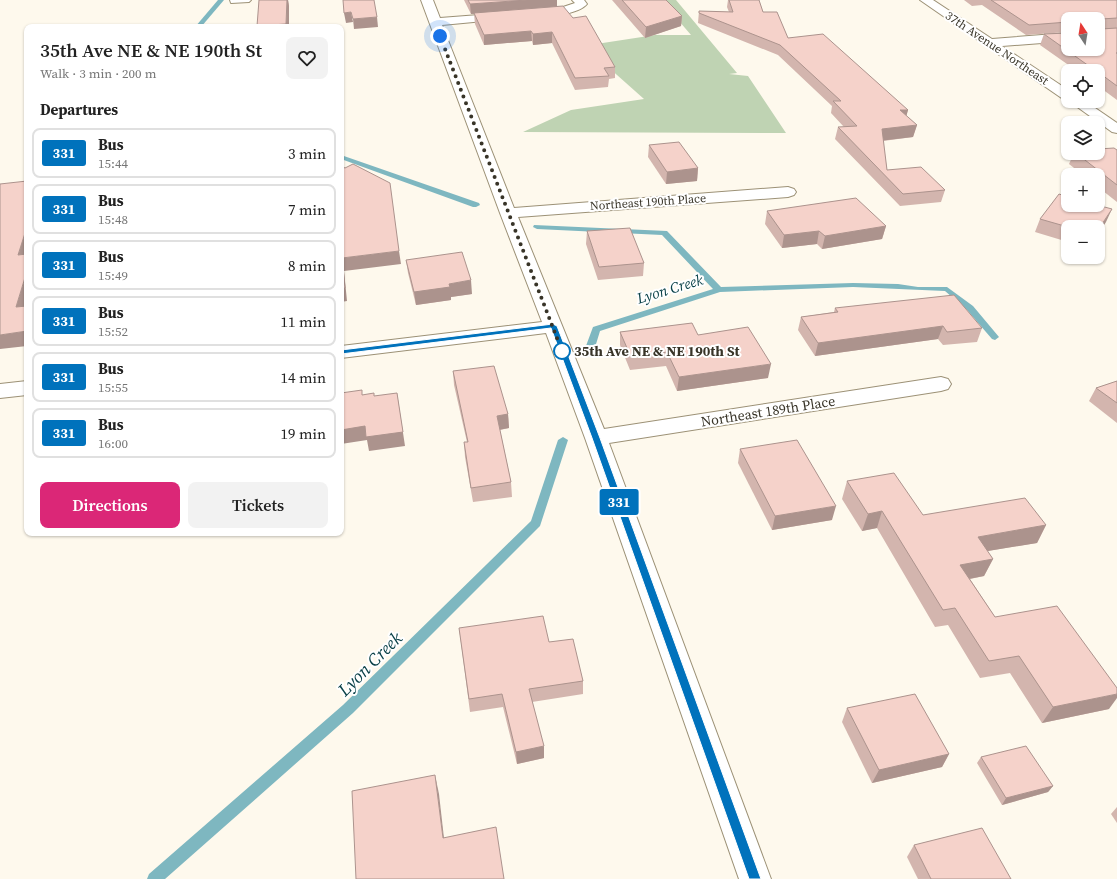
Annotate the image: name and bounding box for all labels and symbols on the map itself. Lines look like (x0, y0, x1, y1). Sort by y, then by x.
street label: 37th Avenue Northeast (942, 8, 1052, 89)
north arrow (1061, 12, 1105, 56)
your location (430, 26, 450, 46)
street label: Northeast 190th Place (589, 190, 707, 214)
water label: Lyon Creek (633, 268, 706, 309)
place label: 35th Ave NE & NE 190th St (574, 341, 740, 361)
marker: 35th Ave NE & NE 190th St (553, 342, 571, 360)
street label: Northeast 189th Place (699, 391, 837, 431)
line badge: 331 (596, 489, 642, 515)
water label: Lyon Creek (331, 626, 408, 702)

